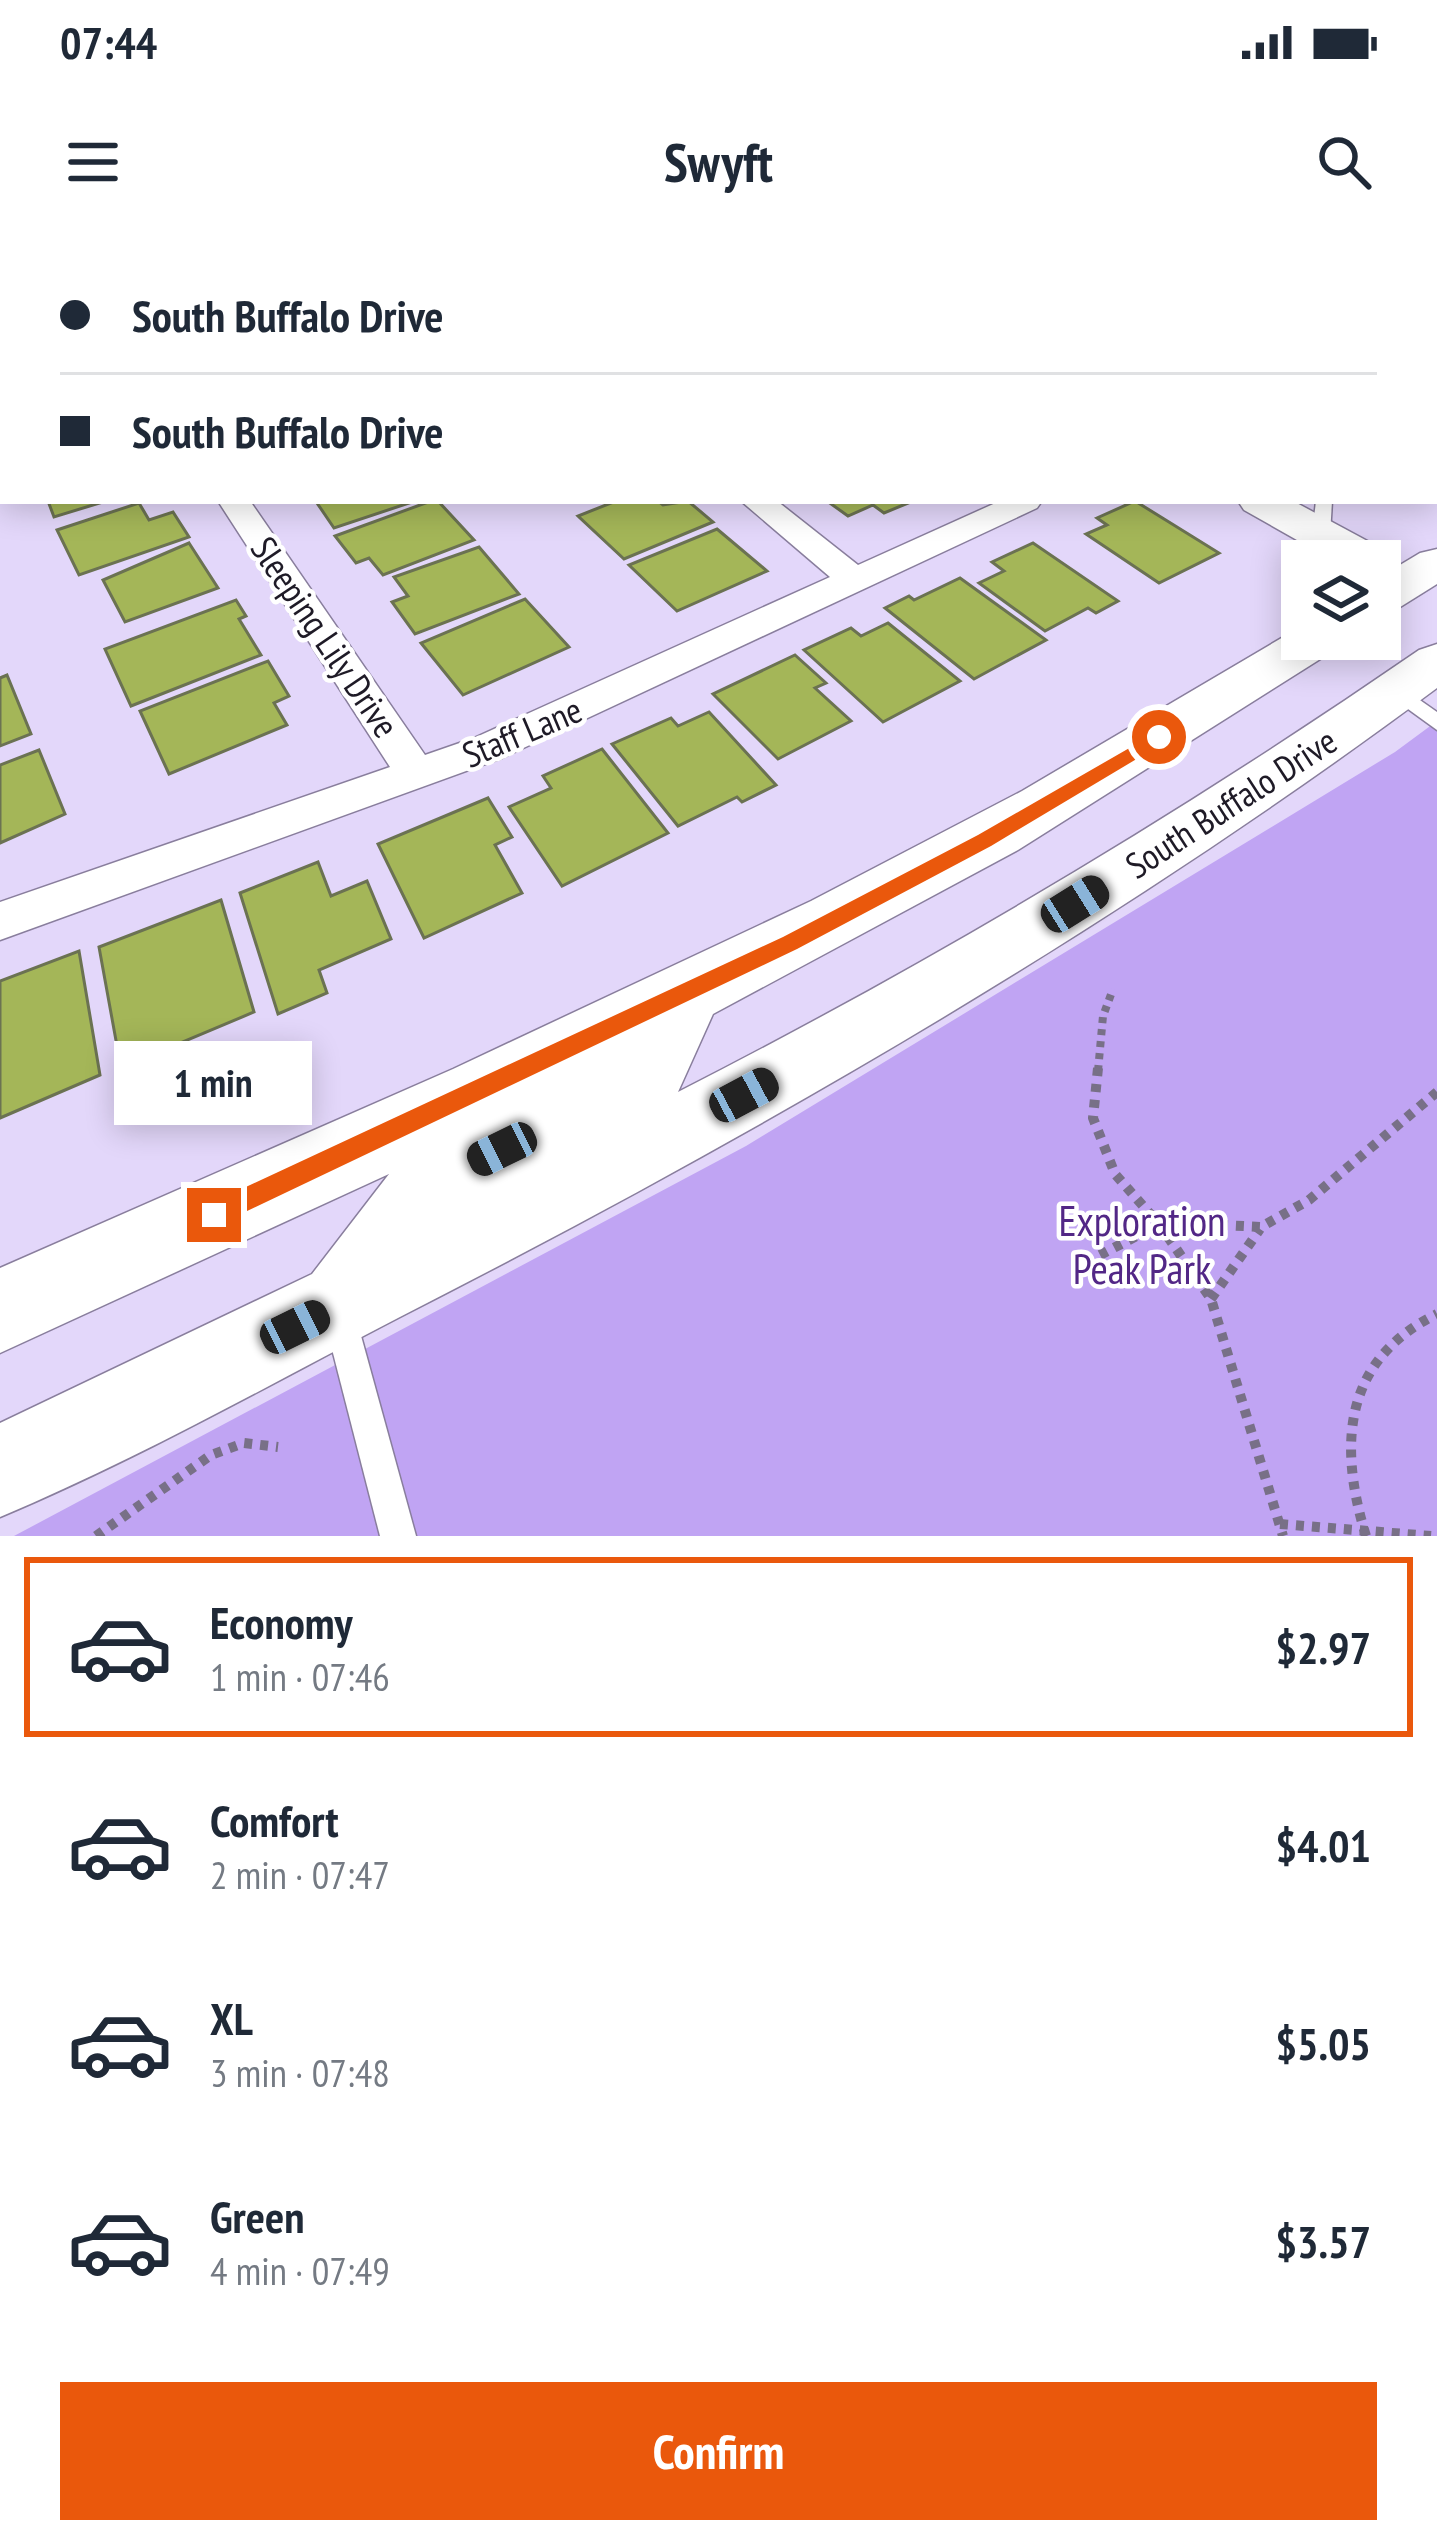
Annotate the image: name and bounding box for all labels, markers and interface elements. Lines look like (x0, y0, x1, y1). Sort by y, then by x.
text: 07:44 (60, 13, 157, 71)
text: Swyft (664, 127, 773, 197)
icon: menu (60, 129, 126, 195)
icon: search (1311, 129, 1377, 195)
text: South Buffalo Drive (132, 286, 444, 344)
text: South Buffalo Drive (132, 402, 444, 460)
street label: Sleeping Lily Drive (241, 527, 410, 746)
map controls (1281, 540, 1401, 660)
button: layers (1281, 540, 1401, 660)
street label: Staff Lane (455, 685, 589, 778)
route start (1132, 710, 1186, 764)
street label: South Buffalo Drive (1116, 717, 1345, 888)
car (1035, 870, 1115, 938)
callout: 1 min (115, 1041, 313, 1125)
text: 1 min (174, 1057, 252, 1108)
car (704, 1062, 784, 1128)
car (462, 1117, 542, 1181)
route end (187, 1188, 241, 1242)
park label: Exploration Peak Park (1058, 1193, 1226, 1296)
car (255, 1295, 335, 1359)
icon: car (66, 1593, 174, 1701)
text: Economy (210, 1593, 353, 1651)
text: $2.97 (1275, 1618, 1371, 1676)
text: 1 min · 07:46 (210, 1651, 390, 1702)
icon: car (66, 1791, 174, 1899)
text: Comfort (210, 1791, 339, 1849)
text: $4.01 (1275, 1816, 1371, 1874)
text: 2 min · 07:47 (210, 1849, 390, 1900)
icon: car (66, 1989, 174, 2097)
text: XL (210, 1989, 253, 2047)
text: $5.05 (1275, 2014, 1371, 2072)
text: 3 min · 07:48 (210, 2047, 390, 2098)
icon: car (66, 2187, 174, 2295)
text: Green (210, 2187, 305, 2245)
text: $3.57 (1275, 2212, 1371, 2270)
text: 4 min · 07:49 (210, 2245, 390, 2296)
button: Confirm (60, 2382, 1377, 2520)

